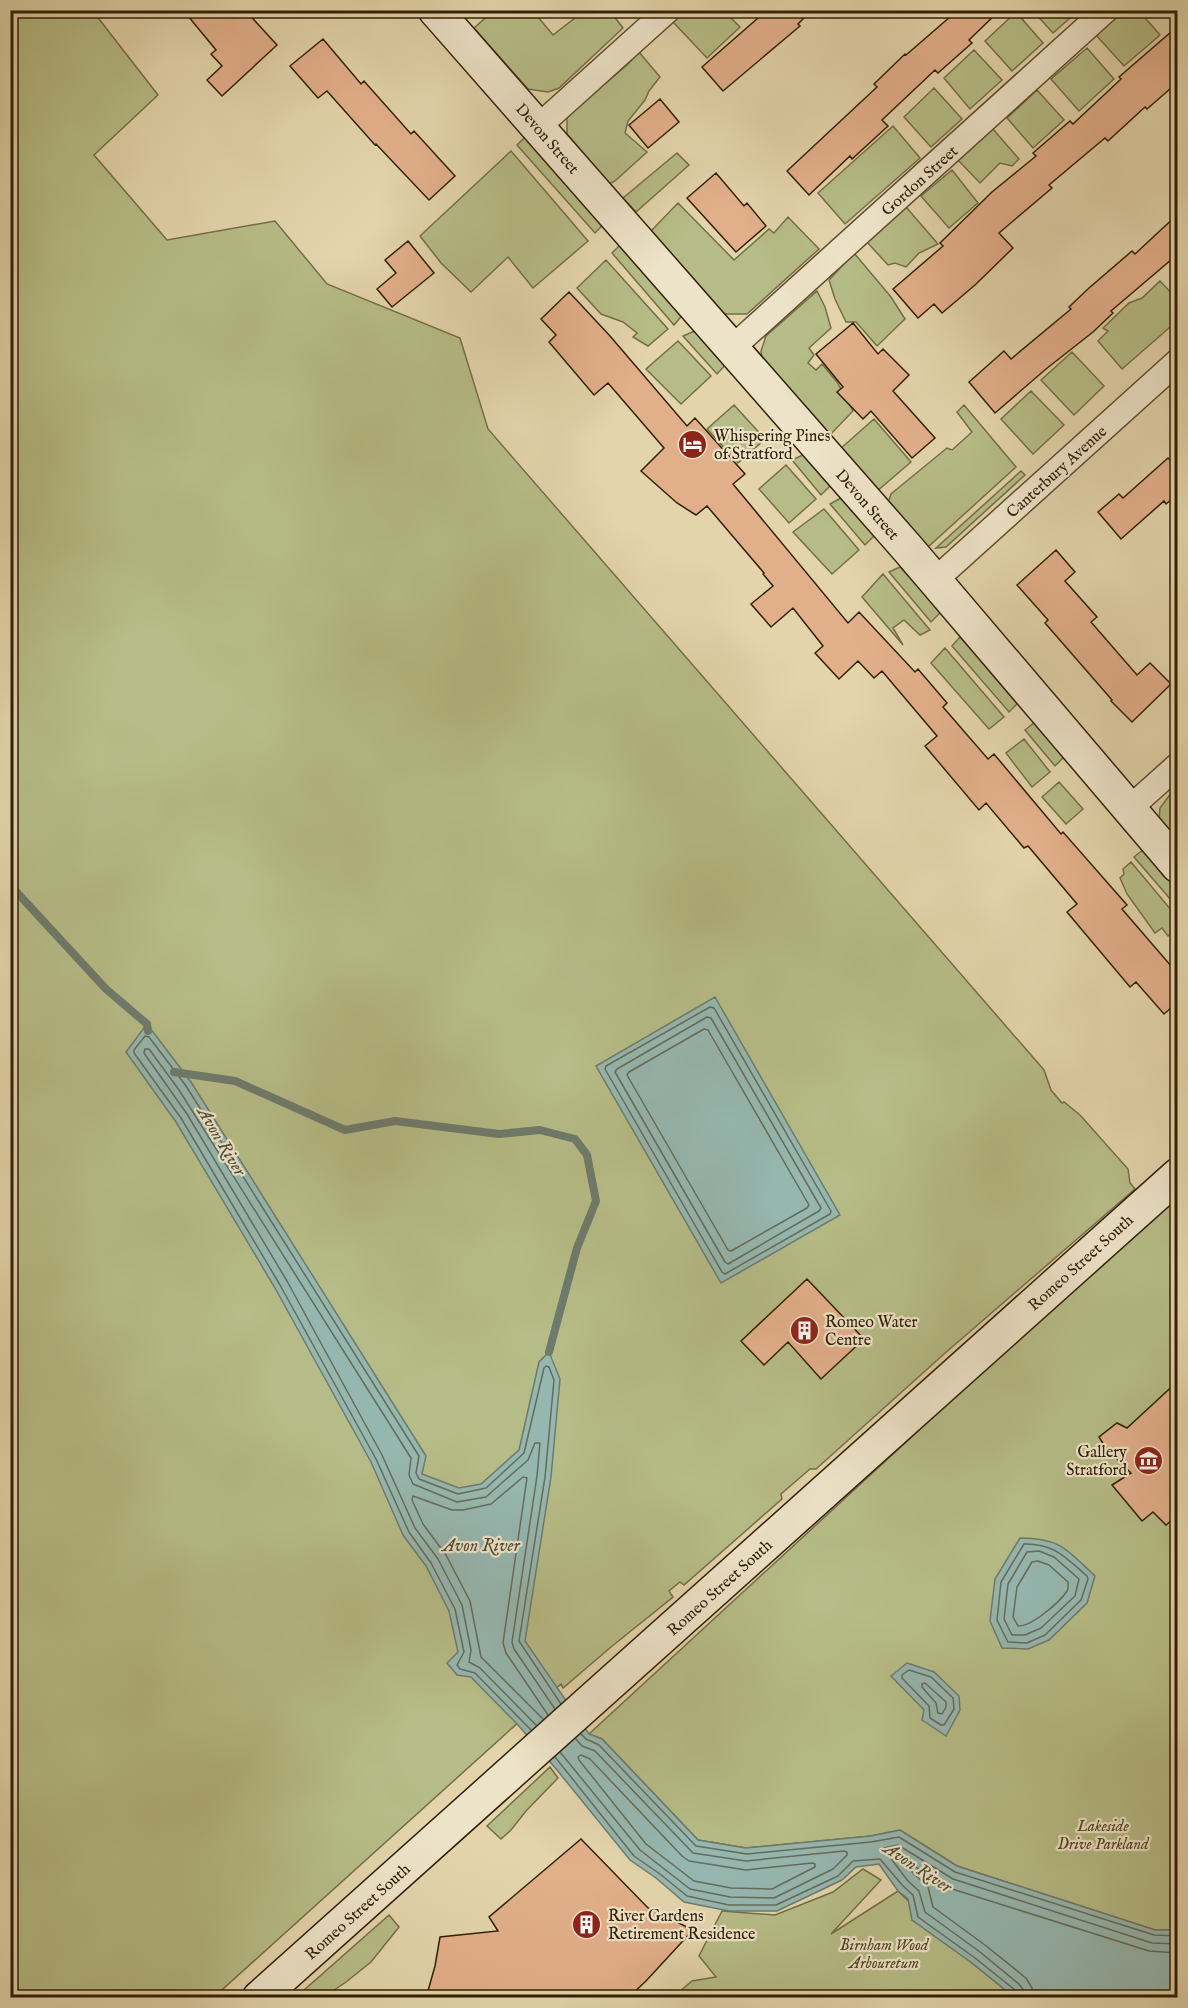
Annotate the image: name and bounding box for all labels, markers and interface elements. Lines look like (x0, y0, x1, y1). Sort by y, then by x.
street label: Devon Street (510, 100, 583, 179)
street label: Gordon Street (878, 142, 963, 221)
street label: Canterbury Avenue (1003, 422, 1112, 523)
place label: Whispering Pines of Stratford (714, 427, 831, 465)
hotel icon: Whispering Pines of Stratford (677, 428, 709, 460)
street label: Devon Street (830, 466, 903, 545)
water label: Avon River (190, 1101, 251, 1181)
street label: Romeo Street South (1025, 1211, 1138, 1316)
place label: Romeo Water Centre (825, 1313, 917, 1351)
building icon: Romeo Water Centre (788, 1314, 820, 1346)
place label: Gallery Stratford (1066, 1443, 1127, 1481)
museum icon: Gallery Stratford (1132, 1444, 1164, 1476)
water label: Avon River (440, 1535, 520, 1558)
street label: Romeo Street South (664, 1536, 777, 1641)
park label: Lakeside Drive Parkland (1058, 1817, 1150, 1855)
water label: Avon River (877, 1837, 956, 1899)
street label: Romeo Street South (302, 1860, 415, 1965)
place label: River Gardens Retirement Residence (608, 1907, 755, 1945)
building icon: River Gardens Retirement Residence (571, 1908, 603, 1940)
park label: Birnham Wood Arbouretum (840, 1936, 930, 1974)

